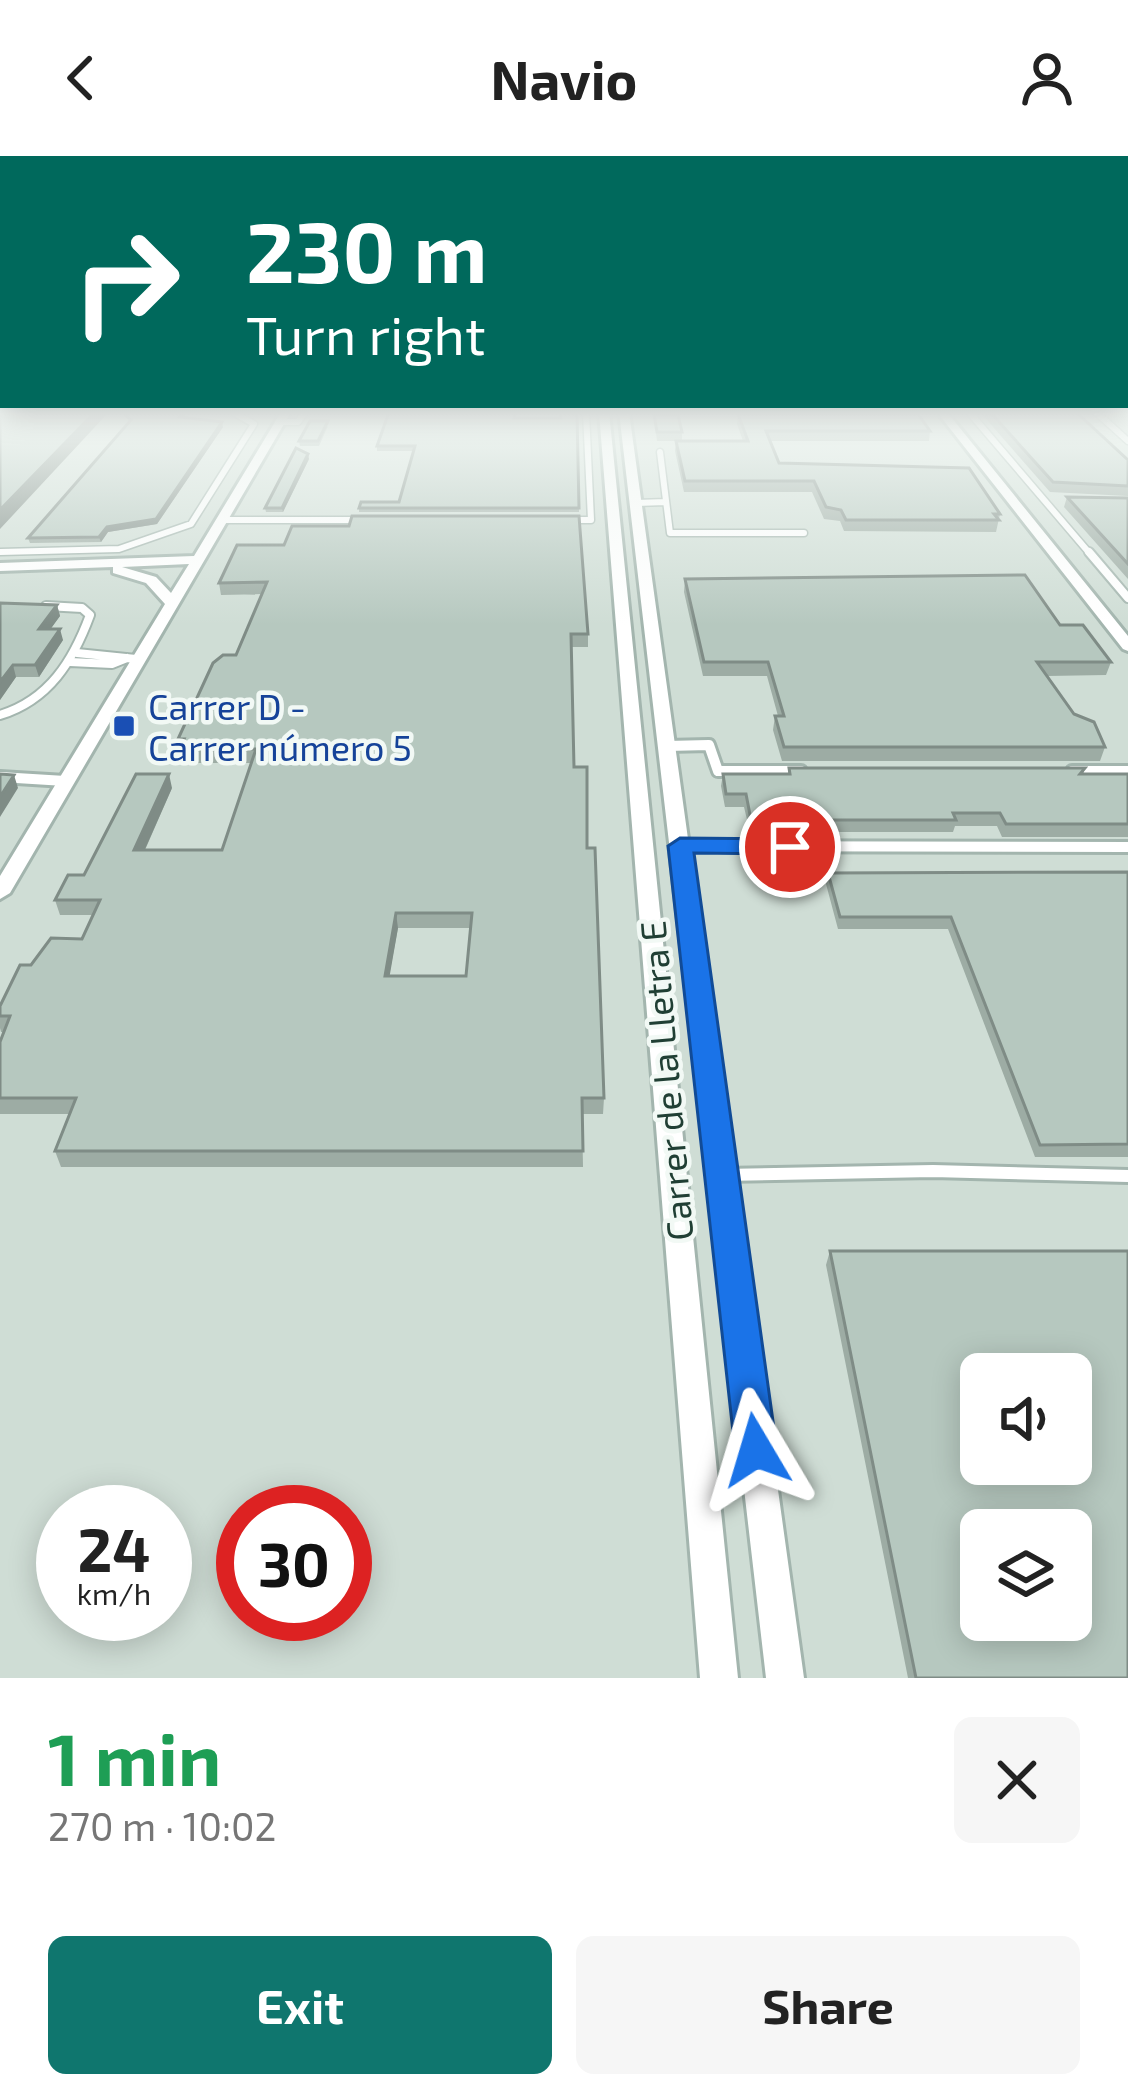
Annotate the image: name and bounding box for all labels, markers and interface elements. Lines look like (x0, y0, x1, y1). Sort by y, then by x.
icon: back (48, 45, 114, 111)
icon: person (1014, 45, 1080, 111)
text: Navio (491, 46, 637, 111)
text: 230 m (246, 199, 488, 300)
icon: right (48, 204, 204, 360)
text: Turn right (246, 301, 486, 366)
place label: Carrer D - Carrer número 5 (148, 684, 412, 768)
marker: Carrer D - Carrer número 5 (111, 713, 137, 739)
pin (739, 796, 841, 898)
icon: arrive (757, 814, 823, 880)
street label: Carrer de la Lletra E (630, 919, 700, 1243)
map controls (960, 1353, 1092, 1641)
button: sound (960, 1353, 1092, 1485)
position arrow (693, 1387, 819, 1513)
speed limit sign: 30 (216, 1485, 372, 1641)
button: layers (960, 1509, 1092, 1641)
text: 24 (77, 1512, 151, 1584)
text: km/h (77, 1575, 151, 1611)
text: 1 min (48, 1714, 221, 1800)
button: close (954, 1717, 1080, 1843)
text: 270 m · 10:02 (48, 1802, 277, 1849)
button: Exit (48, 1936, 552, 2074)
button: Share (576, 1936, 1080, 2074)

